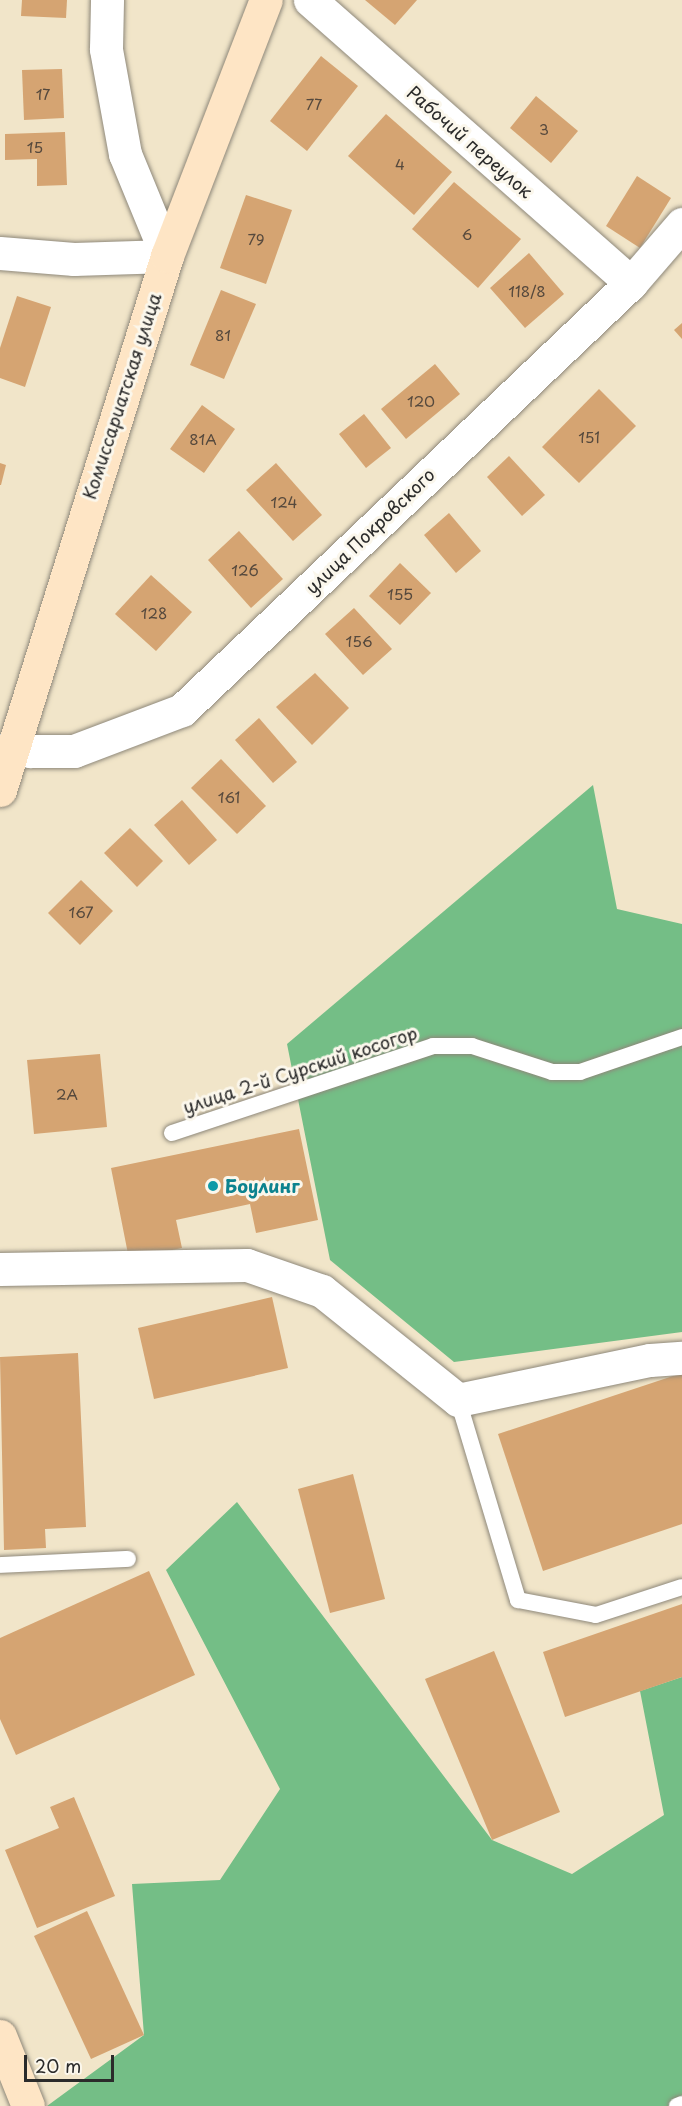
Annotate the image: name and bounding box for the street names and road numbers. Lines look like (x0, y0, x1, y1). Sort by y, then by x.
street label: Рабочий переулок (403, 82, 537, 202)
street label: Комиссариатская улица (78, 290, 166, 502)
street label: улица Покровского (300, 463, 440, 599)
street label: улица 2-й Сурский косогор (179, 1022, 421, 1118)

